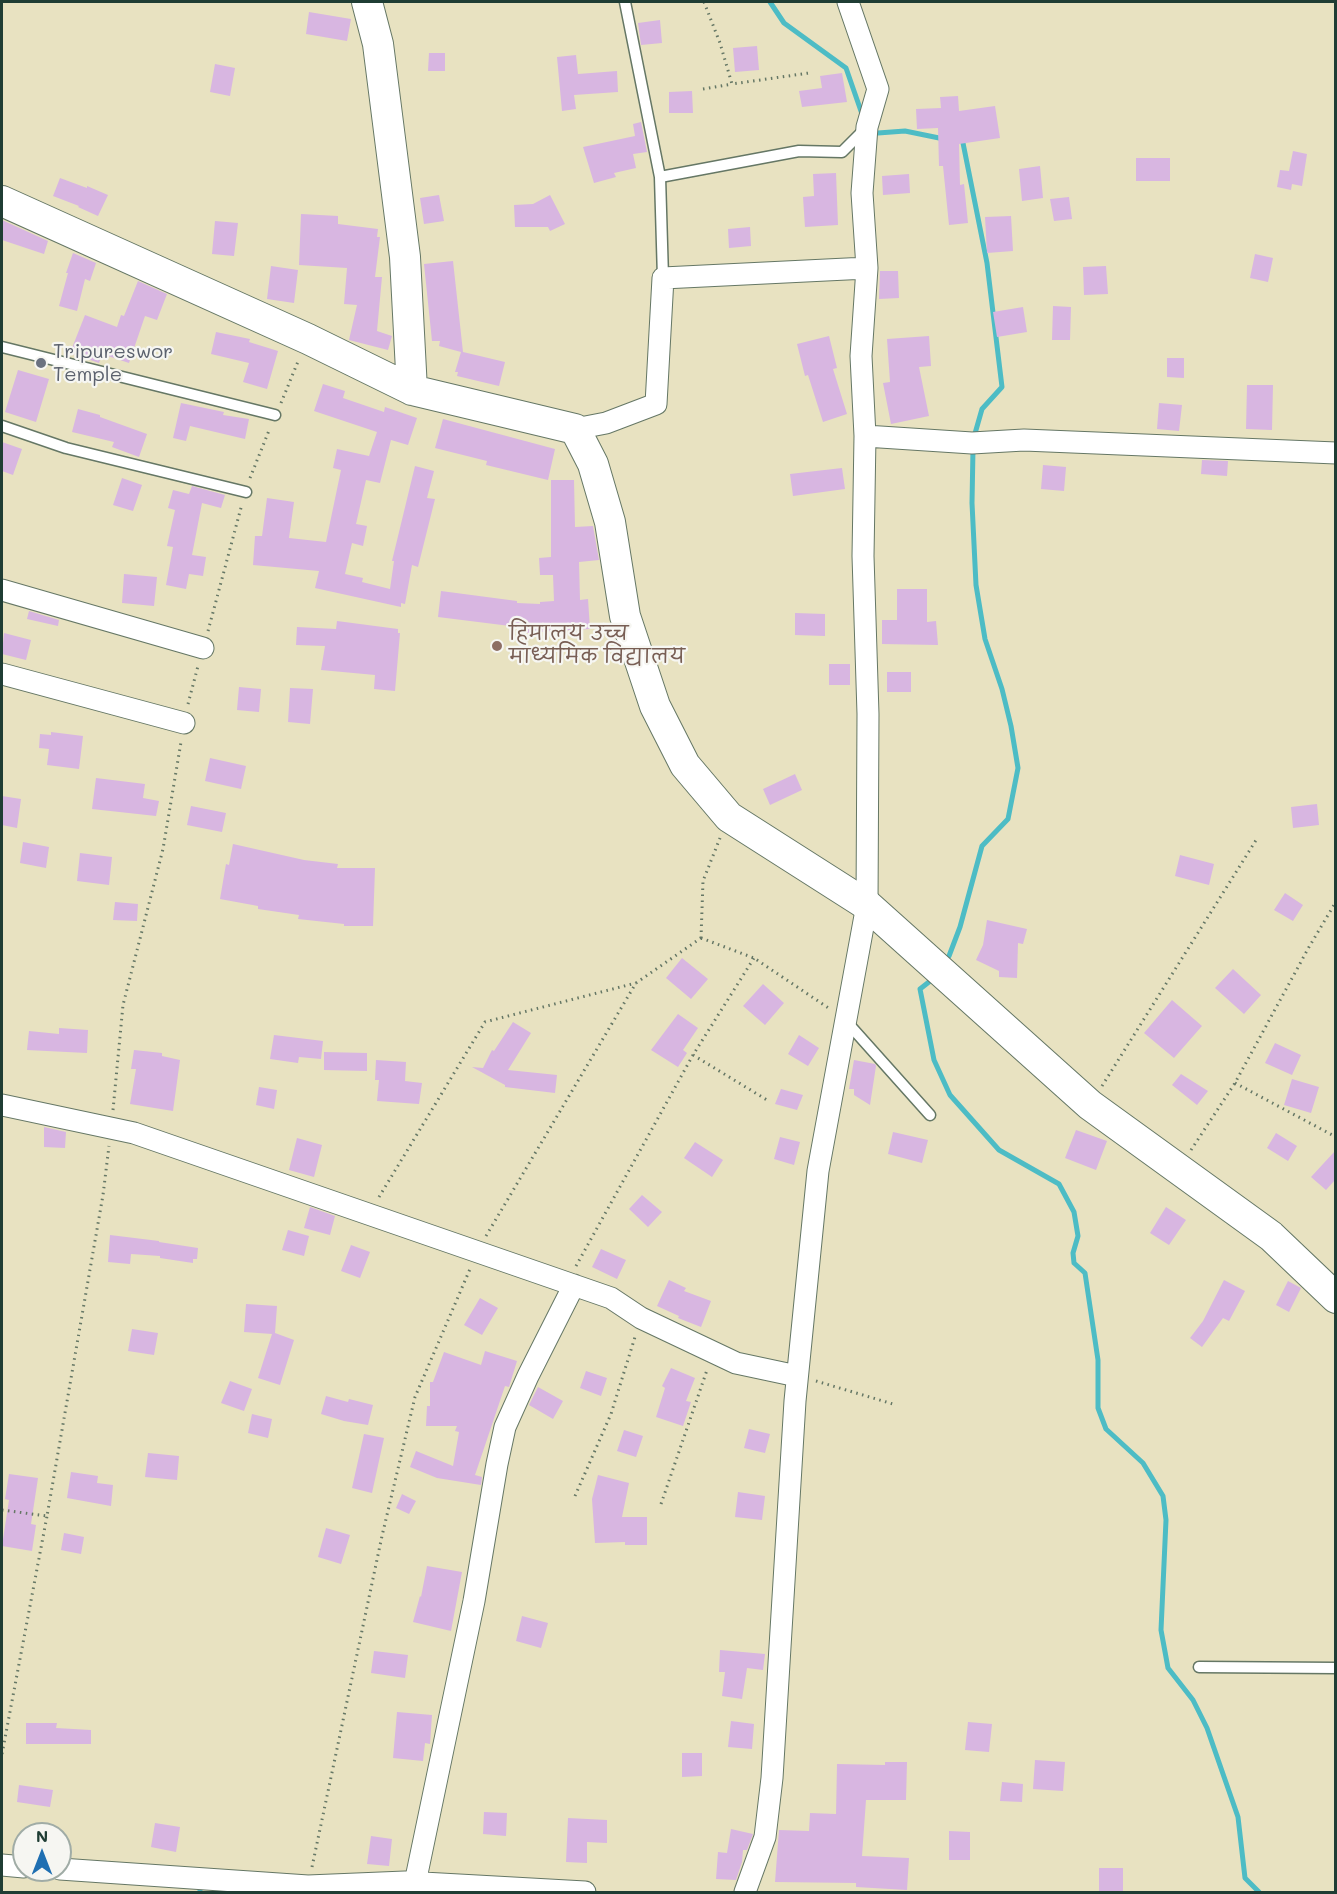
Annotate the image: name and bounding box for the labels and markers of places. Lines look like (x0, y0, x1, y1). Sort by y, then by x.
place label: Tripureswor Temple (53, 340, 173, 387)
marker: Tripureswor Temple (34, 356, 48, 370)
place label: हिमालय उच्च माध्यमिक विद्यालय (509, 622, 685, 669)
marker: हिमालय उच्च माध्यमिक विद्यालय (490, 639, 504, 653)

